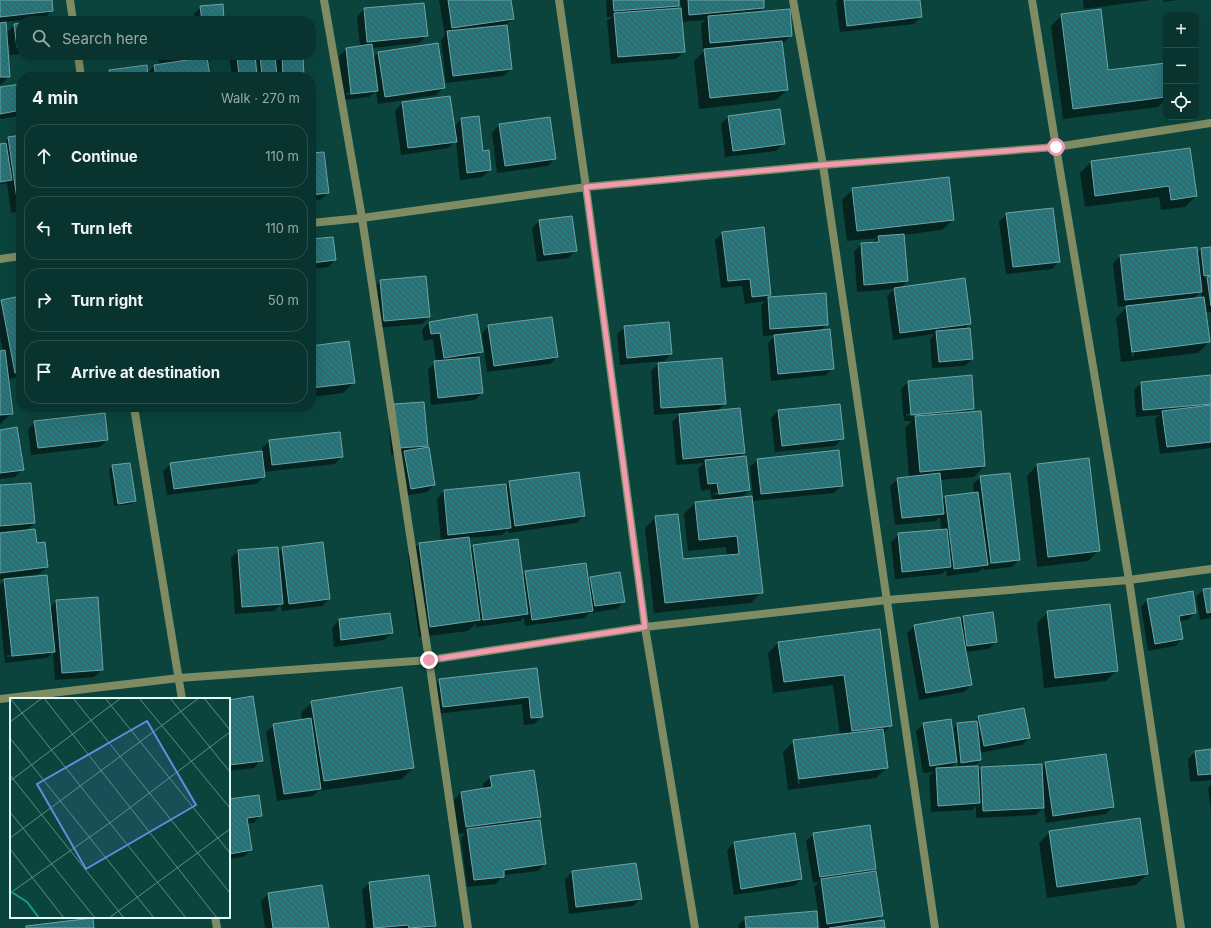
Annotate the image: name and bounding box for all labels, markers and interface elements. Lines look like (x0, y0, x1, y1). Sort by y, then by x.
map controls (1163, 12, 1199, 120)
button: + (1163, 12, 1199, 48)
search box (16, 16, 316, 60)
icon: search (30, 27, 52, 49)
text: Search here (62, 29, 148, 48)
button: − (1163, 48, 1199, 84)
button: locate (1163, 84, 1199, 120)
text: 4 min (32, 88, 78, 108)
text: Walk · 270 m (221, 90, 300, 106)
route start (1047, 138, 1065, 156)
icon: ahead (33, 145, 55, 167)
text: Continue (71, 147, 138, 166)
text: 110 m (265, 148, 299, 164)
icon: left (33, 217, 55, 239)
text: Turn left (71, 219, 132, 238)
text: 110 m (265, 220, 299, 236)
icon: right (33, 289, 55, 311)
text: Turn right (71, 291, 143, 310)
text: 50 m (268, 292, 299, 308)
icon: arrive (33, 361, 55, 383)
text: Arrive at destination (71, 363, 220, 382)
route end (420, 651, 438, 669)
inset map (10, 698, 230, 918)

